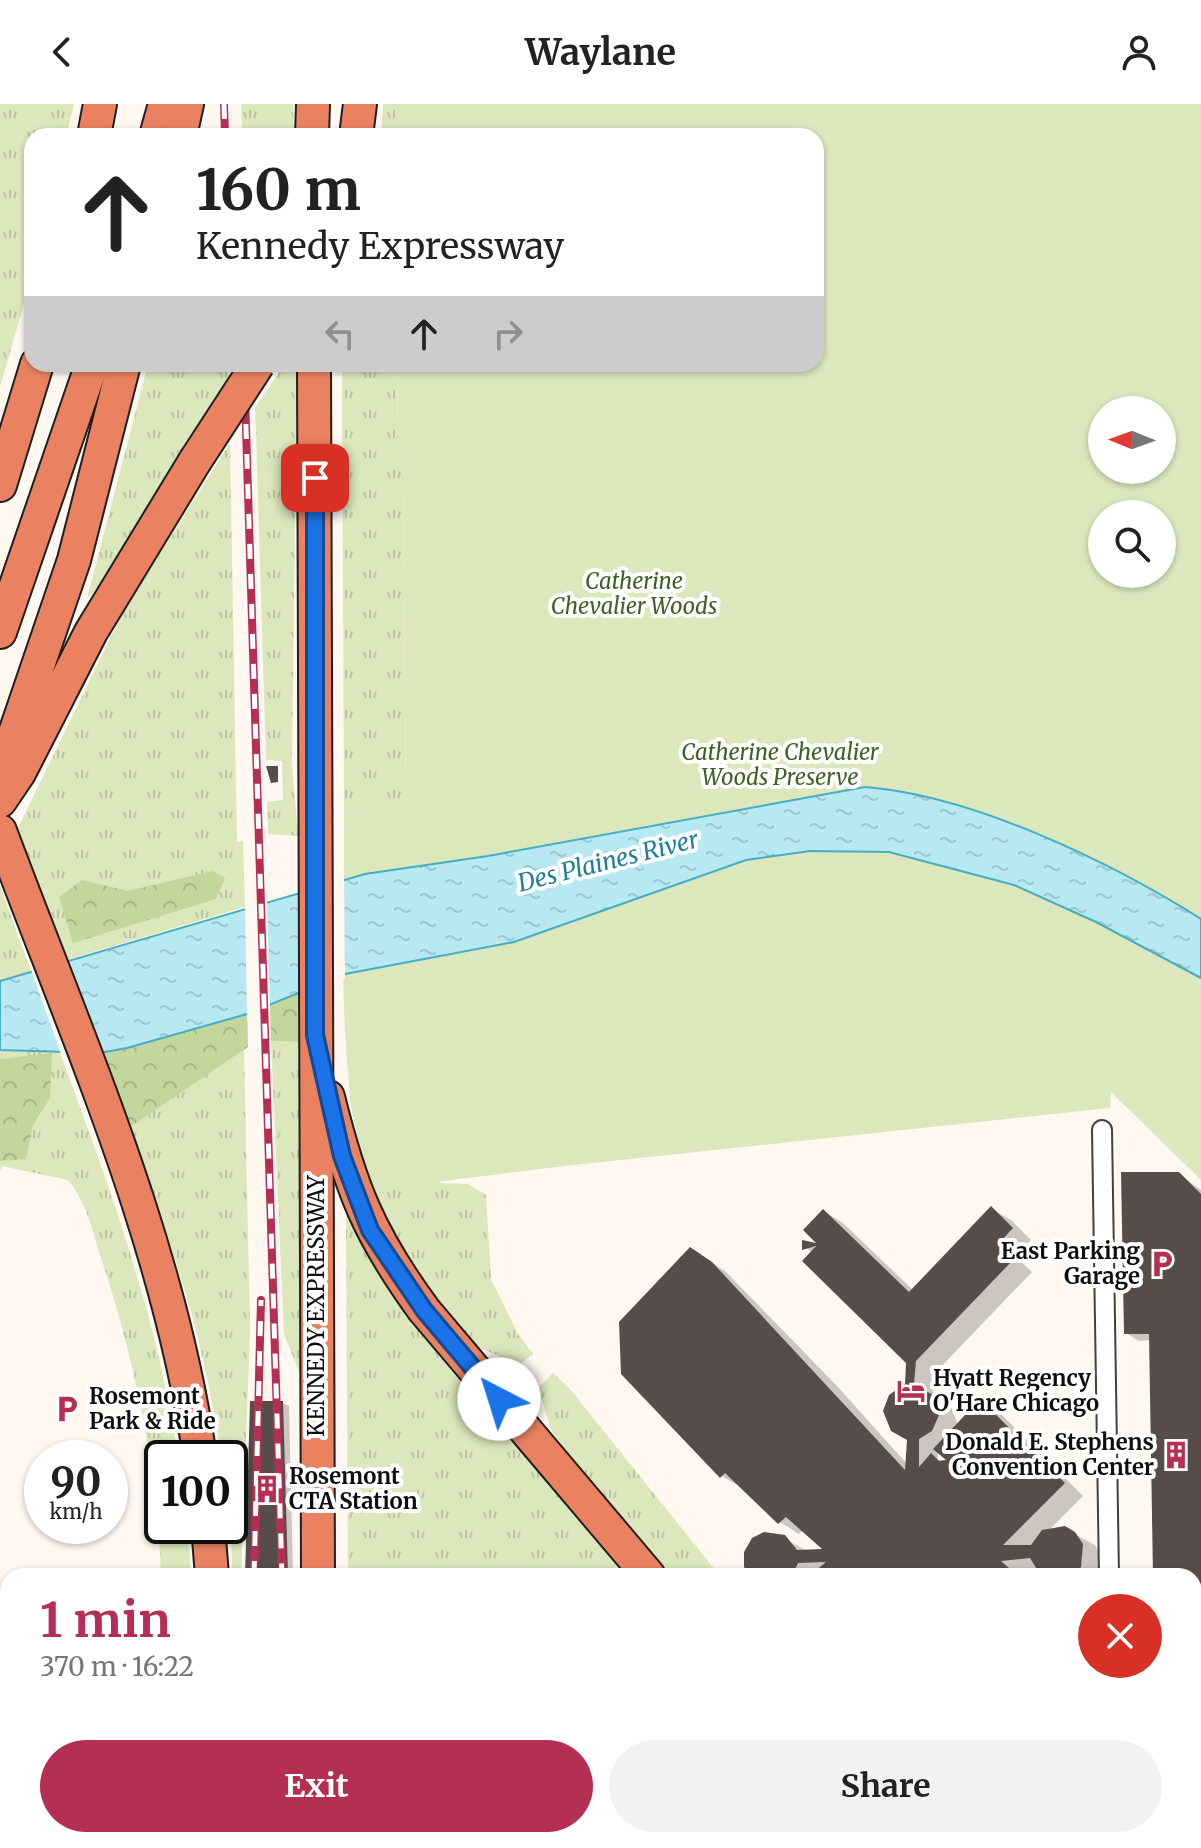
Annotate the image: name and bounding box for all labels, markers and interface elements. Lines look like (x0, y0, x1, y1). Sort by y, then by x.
icon: back (40, 30, 84, 74)
text: Waylane (525, 30, 676, 75)
icon: person (1117, 30, 1161, 74)
text: 160 m (196, 155, 361, 225)
icon: ahead (64, 160, 168, 264)
text: Kennedy Expressway (196, 224, 564, 269)
icon: left (318, 312, 362, 356)
icon: ahead (402, 312, 446, 356)
icon: right (486, 312, 530, 356)
north arrow (1088, 396, 1176, 484)
map controls (1088, 396, 1176, 588)
pin (281, 444, 349, 512)
icon: arrive (293, 456, 337, 500)
button: search (1088, 500, 1176, 588)
park label: Catherine Chevalier Woods (551, 567, 717, 620)
park label: Catherine Chevalier Woods Preserve (681, 738, 880, 791)
water label: Des Plaines River (513, 823, 703, 899)
street label: KENNEDY EXPRESSWAY (302, 1175, 330, 1437)
place label: East Parking Garage (1001, 1237, 1140, 1290)
parking icon: East Parking Garage (1147, 1249, 1177, 1279)
position arrow (457, 1357, 541, 1441)
place label: Hyatt Regency O'Hare Chicago (933, 1364, 1099, 1417)
hotel icon: Hyatt Regency O'Hare Chicago (896, 1376, 926, 1406)
place label: Rosemont Park & Ride (89, 1382, 216, 1435)
parking icon: Rosemont Park & Ride (52, 1394, 82, 1424)
place label: Donald E. Stephens Convention Center (945, 1428, 1154, 1481)
speed limit sign: 100 (144, 1440, 248, 1544)
building icon: Donald E. Stephens Convention Center (1161, 1440, 1191, 1470)
text: 90 (50, 1457, 102, 1507)
place label: Rosemont CTA Station (289, 1462, 418, 1515)
building icon: Rosemont CTA Station (252, 1474, 282, 1504)
text: km/h (50, 1499, 102, 1524)
text: 1 min (40, 1590, 171, 1650)
button: close (1078, 1594, 1162, 1678)
text: 370 m · 16:22 (40, 1650, 194, 1683)
button: Exit (40, 1740, 593, 1832)
button: Share (609, 1740, 1162, 1832)

